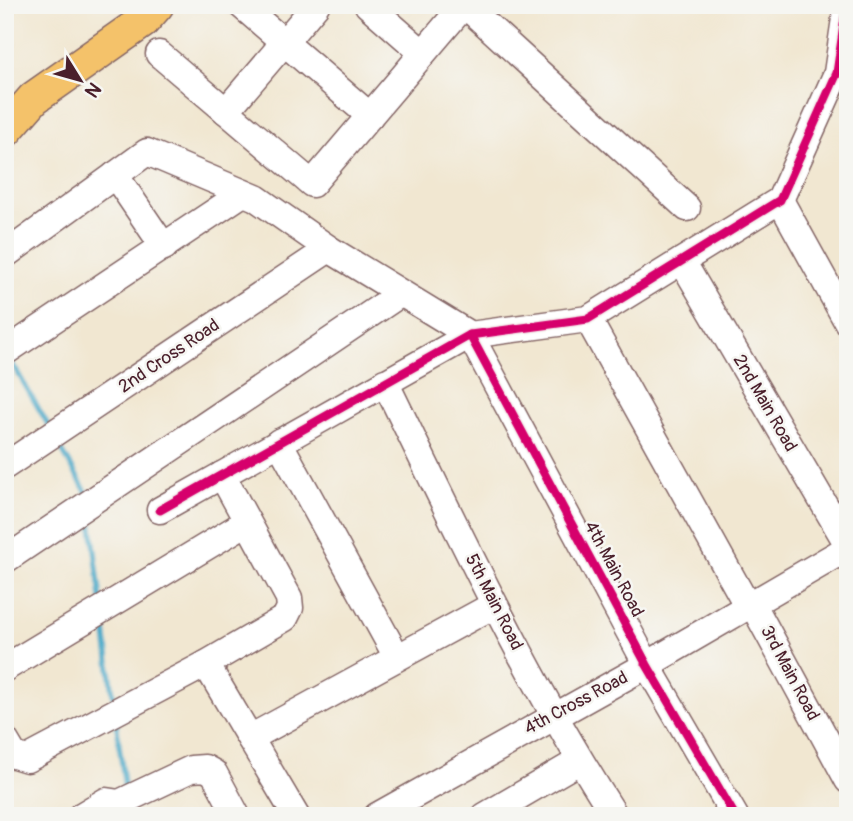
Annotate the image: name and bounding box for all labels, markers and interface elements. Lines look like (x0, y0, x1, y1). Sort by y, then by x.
north arrow (46, 46, 116, 116)
text: N (79, 77, 106, 102)
street label: 2nd Cross Road (114, 314, 224, 398)
street label: 2nd Main Road (728, 350, 802, 456)
street label: 4th Main Road (579, 517, 649, 621)
street label: 5th Main Road (460, 550, 528, 654)
street label: 3rd Main Road (755, 621, 825, 725)
street label: 4th Cross Road (520, 666, 632, 740)

